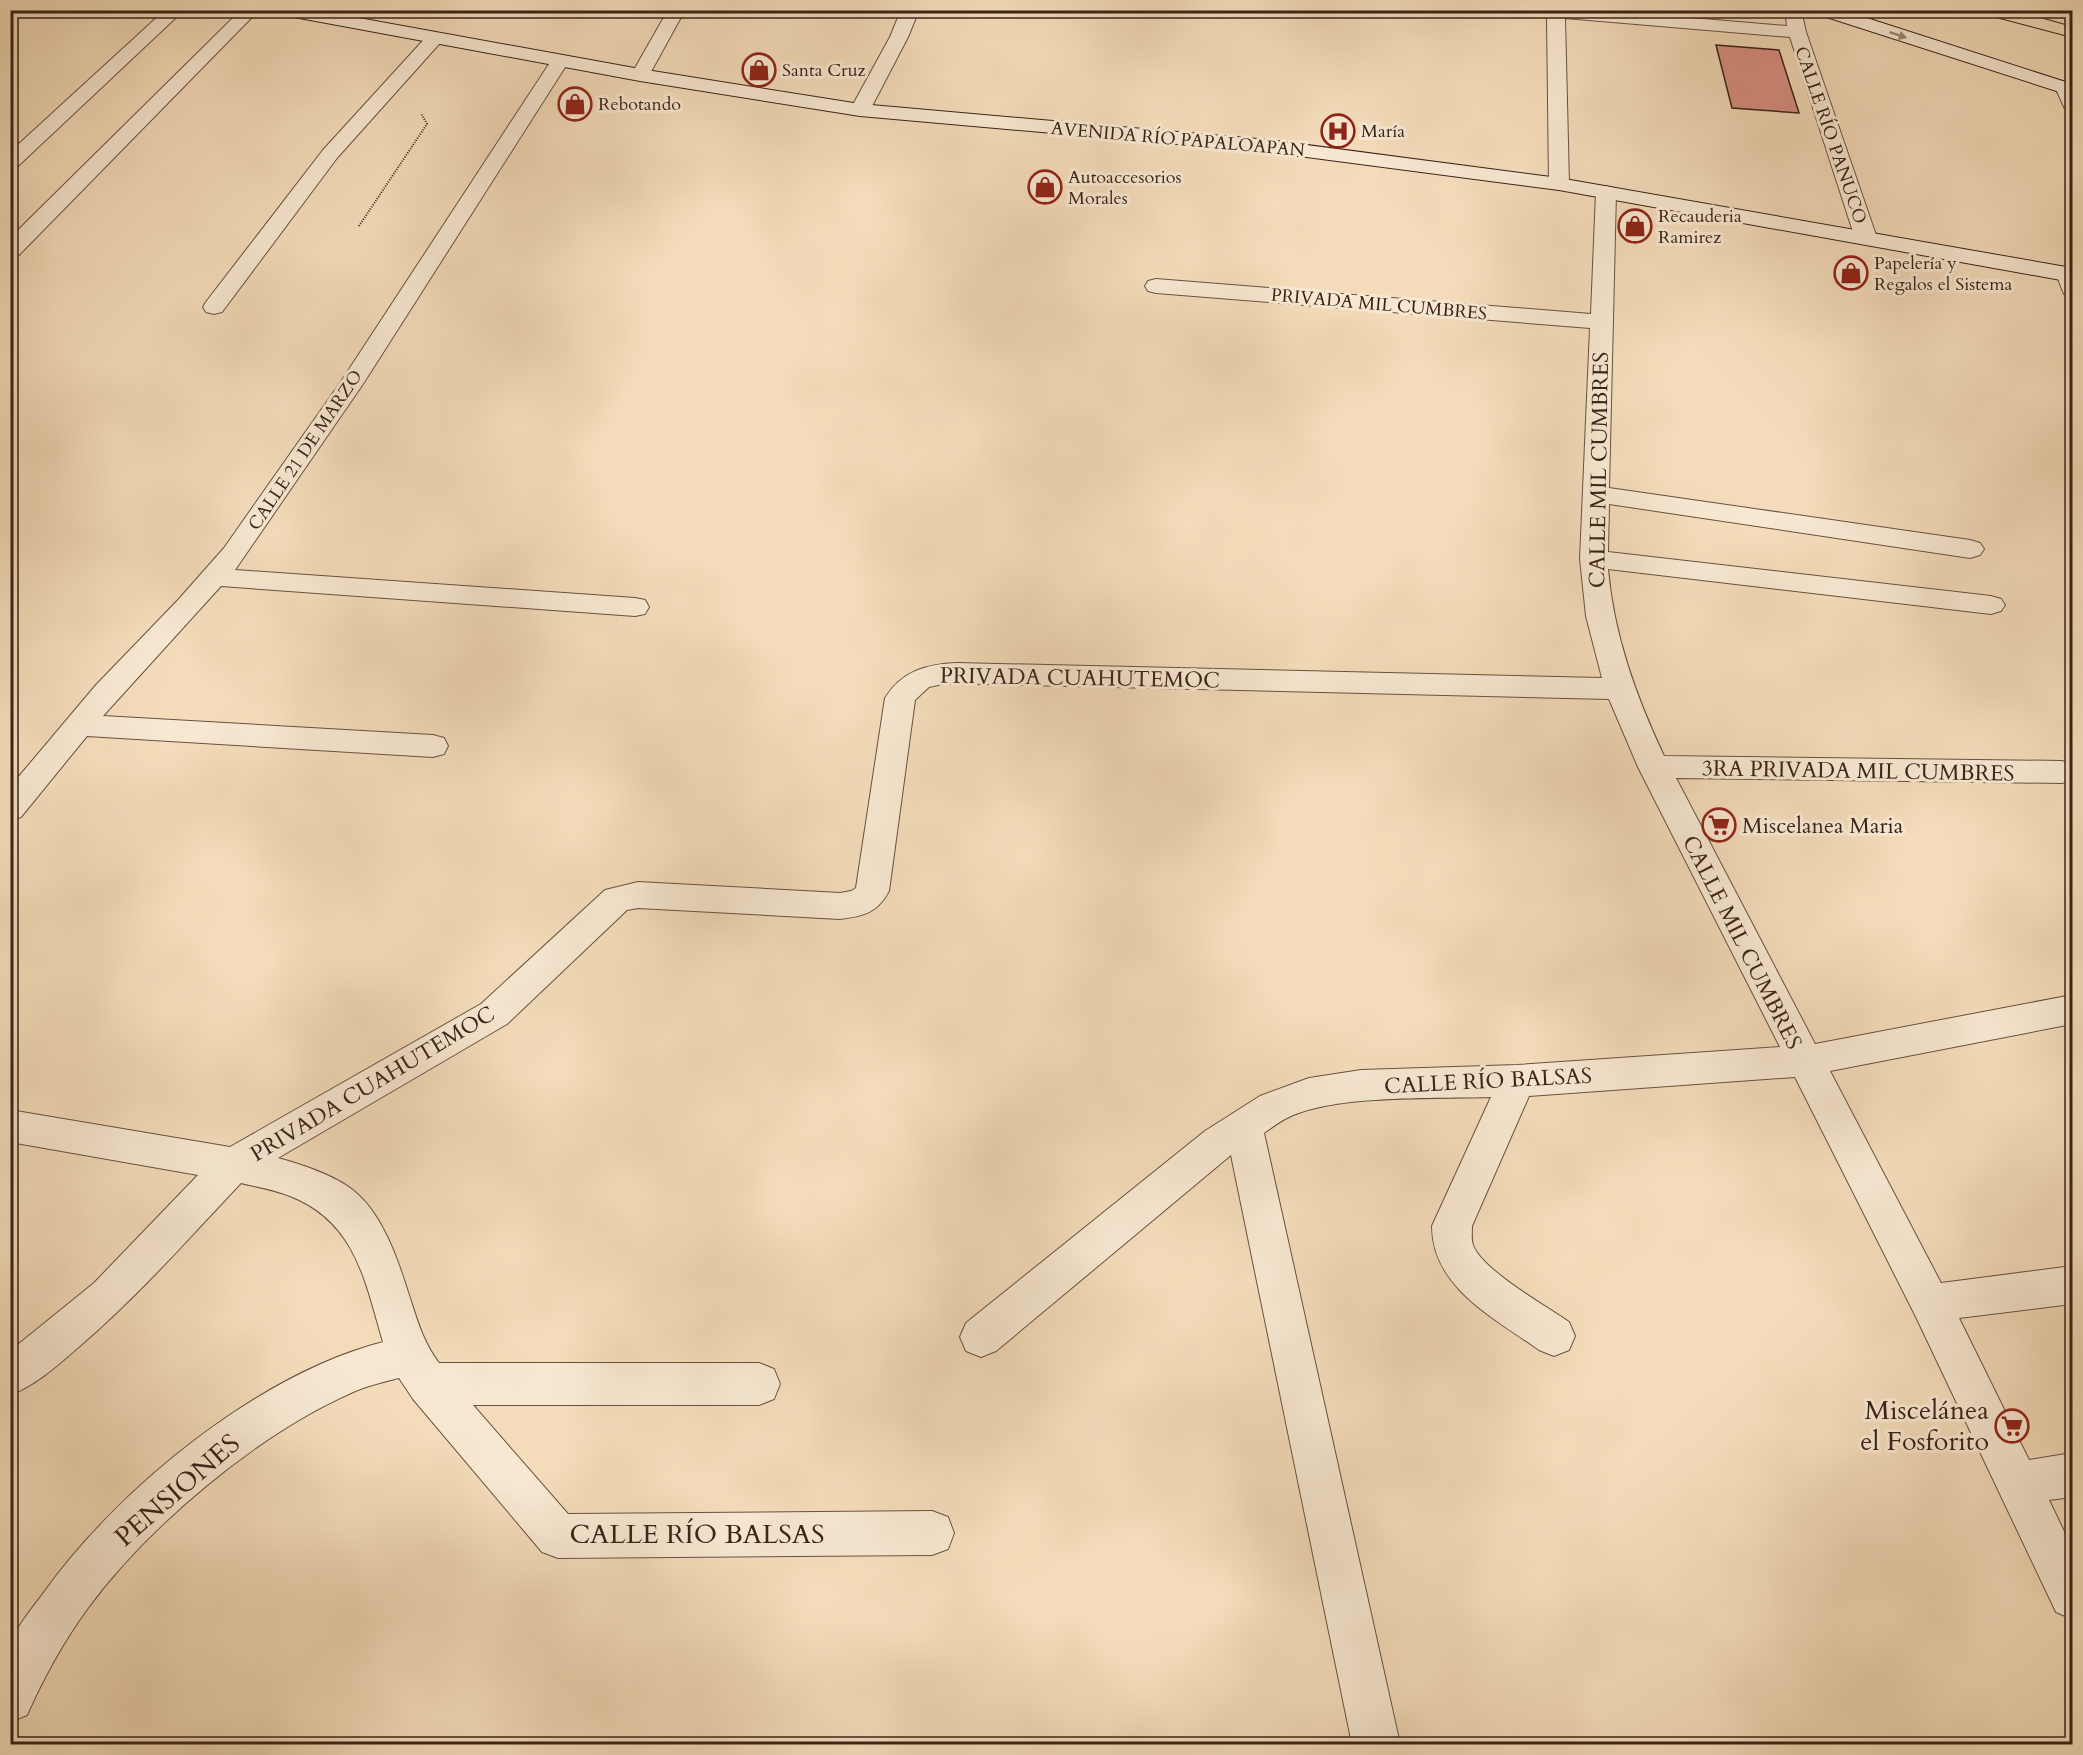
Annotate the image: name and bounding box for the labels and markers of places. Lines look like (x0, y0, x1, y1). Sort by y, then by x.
shop icon: Santa Cruz (741, 52, 777, 88)
place label: Santa Cruz (782, 58, 866, 83)
shop icon: Rebotando (557, 86, 593, 122)
place label: Rebotando (598, 92, 681, 117)
hospital icon: María (1320, 113, 1356, 149)
place label: María (1361, 119, 1405, 144)
place label: Autoaccesorios Morales (1068, 165, 1182, 211)
shop icon: Autoaccesorios Morales (1027, 169, 1063, 205)
place label: Recauderia Ramirez (1658, 204, 1742, 250)
shop icon: Recauderia Ramirez (1617, 208, 1653, 244)
place label: Papelería y Regalos el Sistema (1874, 251, 2012, 297)
shop icon: Papelería y Regalos el Sistema (1833, 255, 1869, 291)
supermarket icon: Miscelanea Maria (1701, 807, 1737, 843)
place label: Miscelanea Maria (1742, 811, 1904, 841)
place label: Miscelánea el Fosforito (1860, 1392, 1989, 1460)
supermarket icon: Miscelánea el Fosforito (1994, 1408, 2030, 1444)

